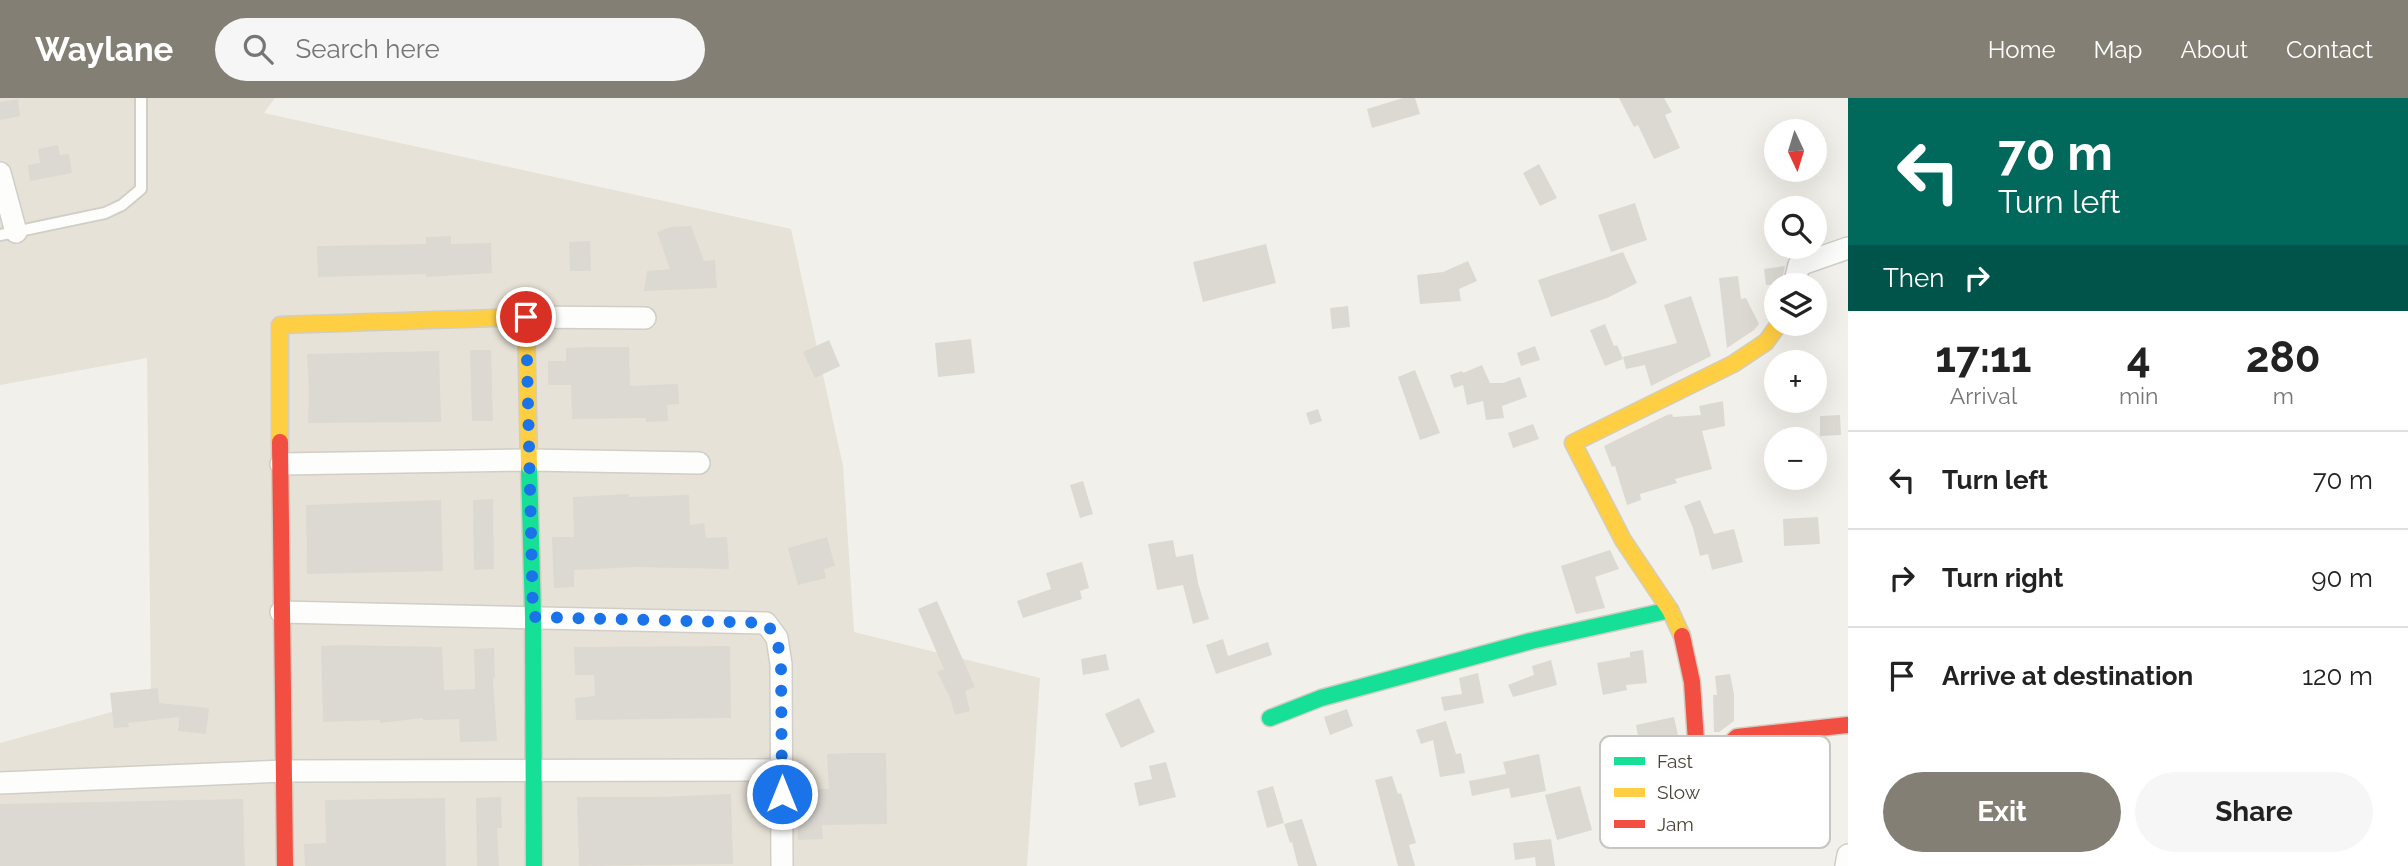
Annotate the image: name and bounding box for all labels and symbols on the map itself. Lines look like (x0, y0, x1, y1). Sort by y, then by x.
north arrow (1764, 119, 1827, 182)
pin (496, 287, 556, 347)
legend (1600, 736, 1830, 848)
text: Fast (1657, 750, 1693, 772)
position arrow (745, 757, 819, 831)
text: Slow (1657, 781, 1701, 803)
text: Jam (1657, 813, 1694, 835)

